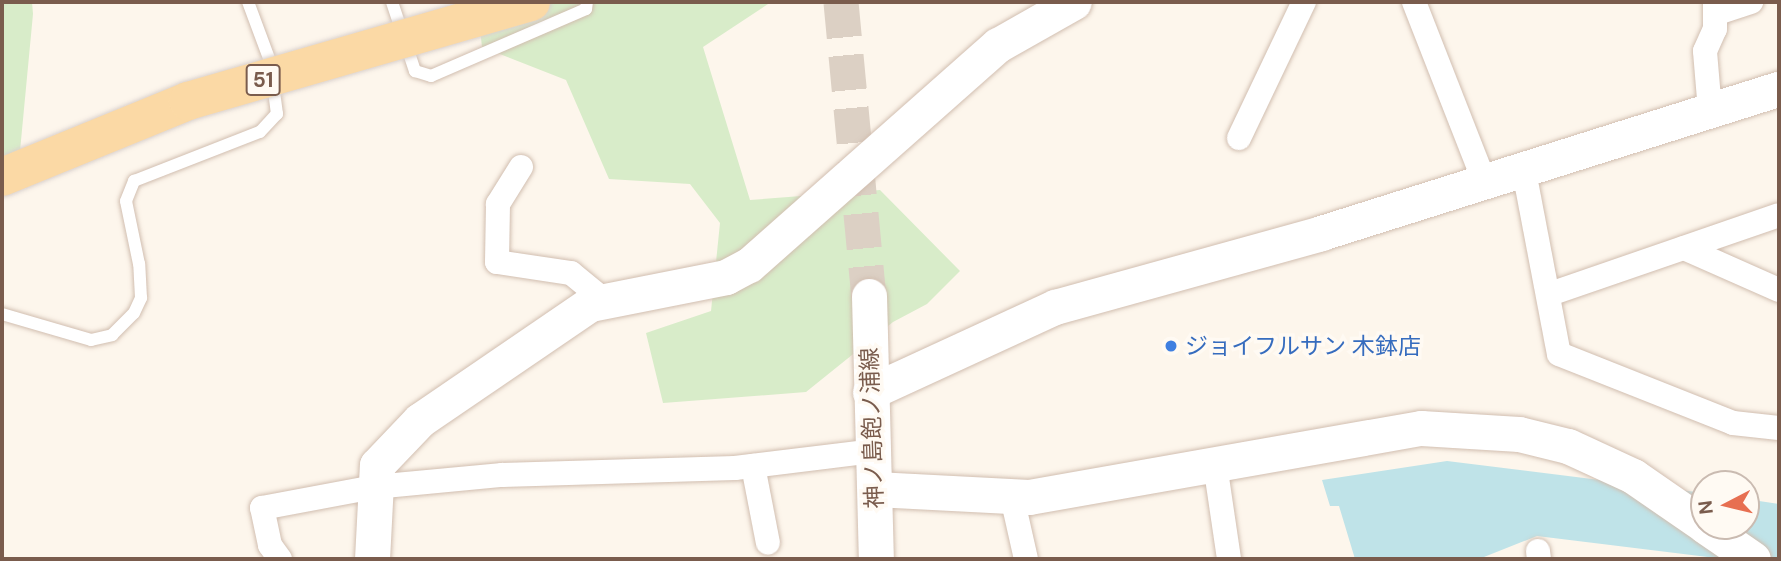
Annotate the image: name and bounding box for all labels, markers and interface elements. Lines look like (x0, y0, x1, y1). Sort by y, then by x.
road number: 51 (246, 62, 280, 98)
place label: ジョイフルサン 木鉢店 (1185, 332, 1421, 360)
marker: ジョイフルサン 木鉢店 (1163, 338, 1179, 354)
street label: 神ノ島飽ノ浦線 (855, 347, 889, 509)
north arrow (1690, 470, 1760, 540)
text: N (1692, 499, 1719, 516)

